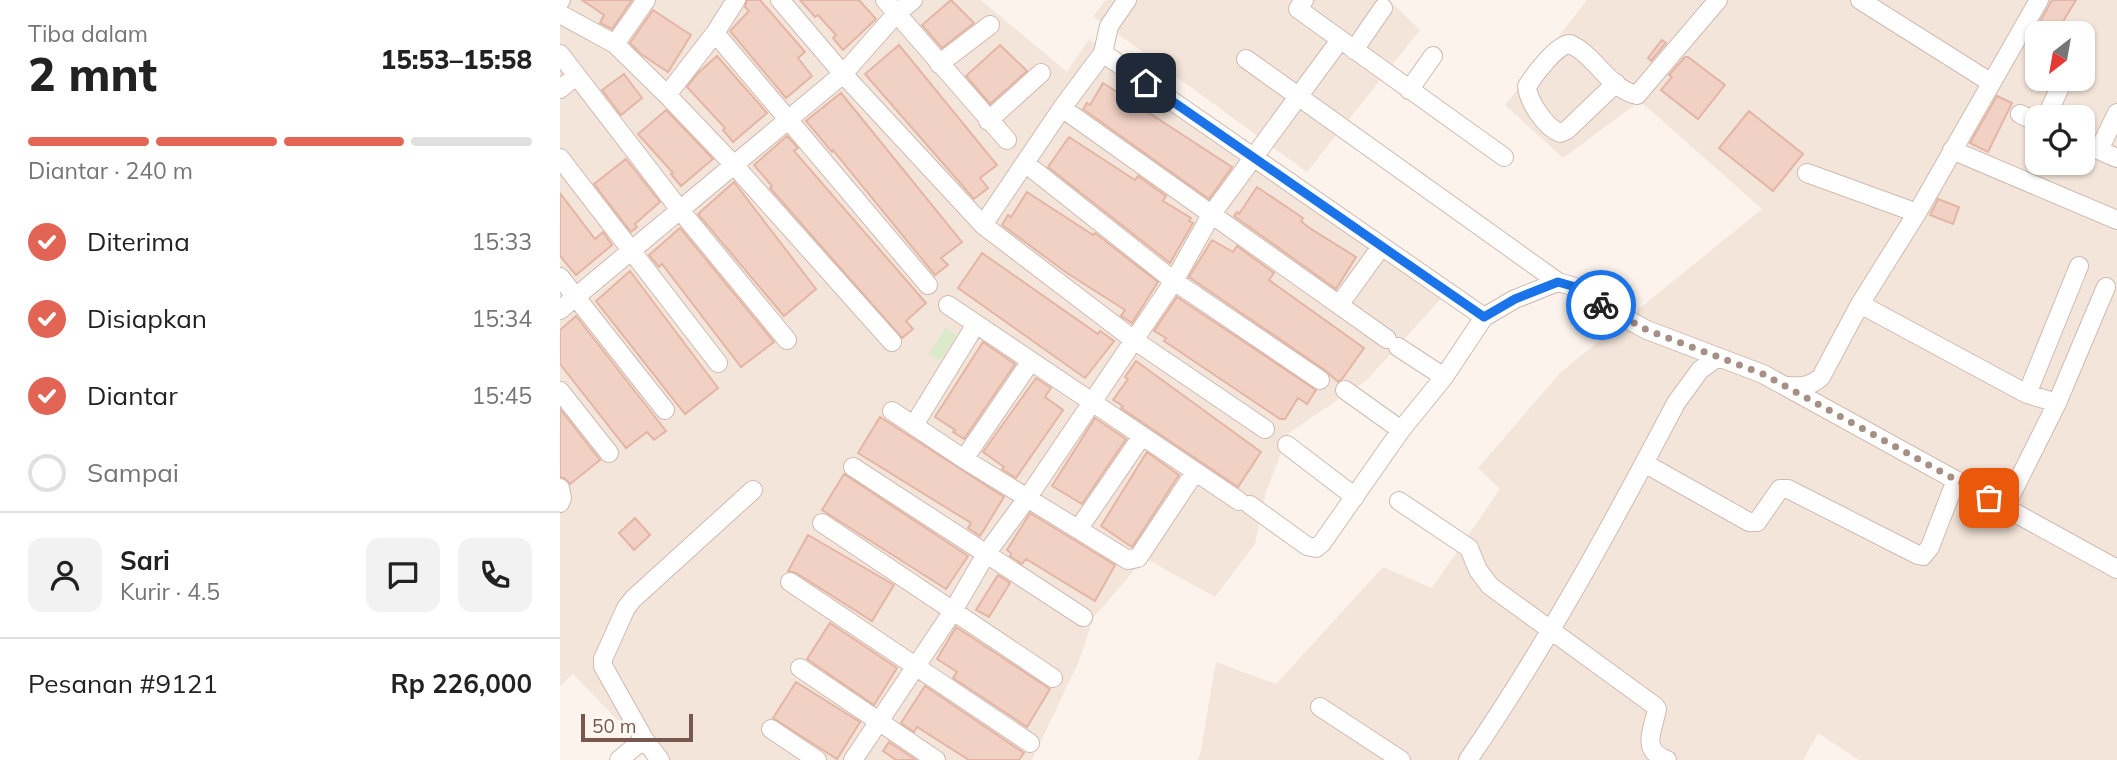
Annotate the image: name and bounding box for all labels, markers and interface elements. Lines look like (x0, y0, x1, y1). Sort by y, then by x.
text: Tiba dalam (28, 19, 148, 48)
north arrow (2025, 21, 2095, 91)
map controls (2025, 21, 2095, 175)
text: 15:53–15:58 (381, 43, 532, 76)
text: 2 mnt (28, 45, 157, 103)
pin (1116, 53, 1176, 113)
icon: home (1127, 64, 1165, 102)
button: locate (2025, 105, 2095, 175)
text: Diantar · 240 m (28, 156, 193, 185)
icon: check (28, 223, 66, 261)
text: Diterima (87, 225, 190, 258)
text: 15:33 (472, 227, 532, 256)
courier (1566, 270, 1636, 340)
icon: bike (1582, 286, 1620, 324)
icon: check (28, 300, 66, 338)
text: Disiapkan (87, 302, 207, 335)
text: 15:34 (472, 304, 532, 333)
icon: check (28, 377, 66, 415)
text: Diantar (87, 379, 178, 412)
text: 15:45 (472, 381, 532, 410)
text: Sampai (87, 456, 179, 489)
pin (1959, 468, 2019, 528)
icon: bag (1970, 479, 2008, 517)
button: person (28, 538, 102, 612)
button: chat (366, 538, 440, 612)
button: phone (458, 538, 532, 612)
text: Sari (120, 544, 170, 577)
text: Kurir · 4.5 (120, 577, 220, 606)
text: Pesanan #9121 (28, 667, 218, 700)
text: Rp 226,000 (390, 667, 532, 700)
scale bar (581, 711, 693, 743)
text: 50 m (592, 714, 636, 738)

